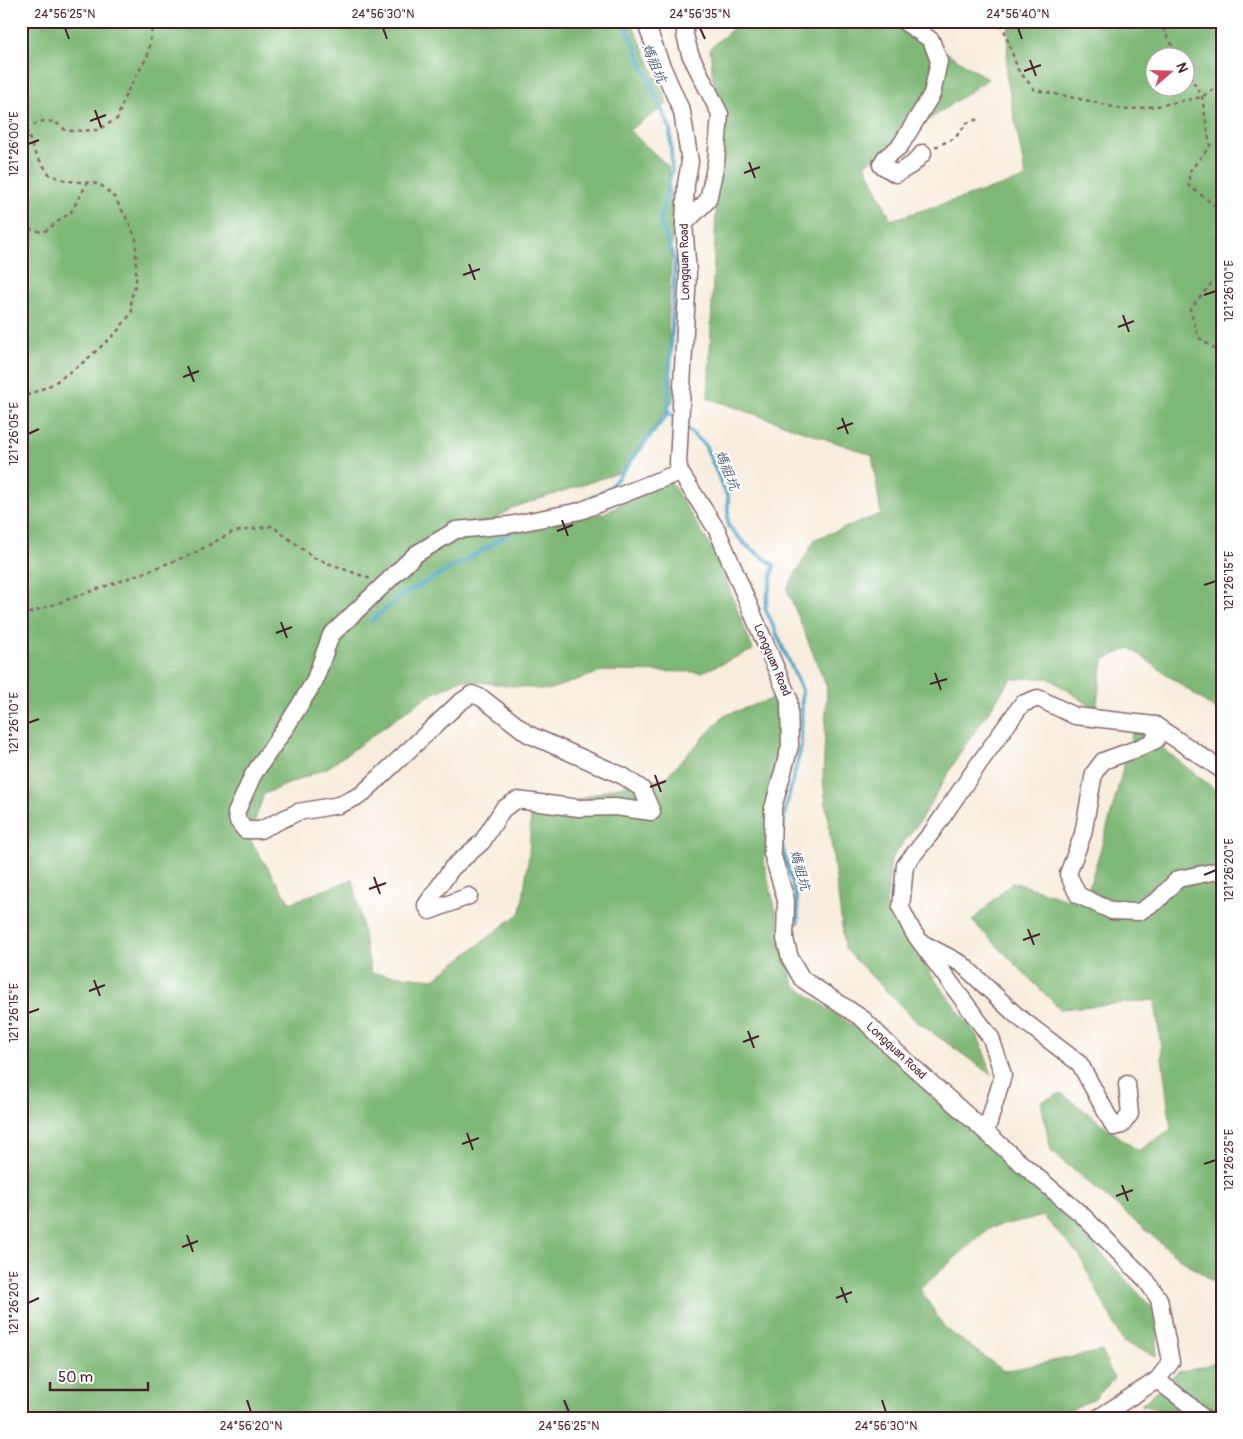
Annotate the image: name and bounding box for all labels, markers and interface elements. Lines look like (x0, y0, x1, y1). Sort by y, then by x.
text: 24°56'25"N (35, 7, 96, 22)
text: 24°56'30"N (352, 7, 414, 22)
text: 24°56'35"N (670, 7, 730, 22)
text: 24°56'40"N (987, 7, 1049, 22)
water label: 媽祖坑 (638, 40, 671, 87)
north arrow (1146, 48, 1196, 98)
text: N (1172, 60, 1191, 75)
text: 121°26'00"E (7, 112, 22, 176)
street label: Longquan Road (677, 223, 693, 301)
text: 121°26'10"E (1222, 260, 1237, 322)
text: 121°26'05"E (7, 402, 22, 466)
water label: 媽祖坑 (711, 447, 743, 495)
text: 121°26'15"E (1222, 551, 1237, 611)
street label: Longquan Road (750, 622, 794, 698)
text: 121°26'10"E (7, 692, 22, 754)
text: 121°26'20"E (1222, 838, 1237, 902)
water label: 媽祖坑 (786, 847, 815, 894)
text: 121°26'15"E (7, 983, 22, 1043)
street label: Longquan Road (863, 1019, 929, 1083)
text: 121°26'25"E (1222, 1129, 1237, 1191)
text: 121°26'20"E (7, 1271, 22, 1335)
scale bar (50, 1359, 148, 1391)
text: 50 m (58, 1368, 93, 1387)
text: 24°56'20"N (220, 1419, 282, 1434)
text: 24°56'25"N (539, 1419, 600, 1434)
text: 24°56'30"N (855, 1419, 917, 1434)

